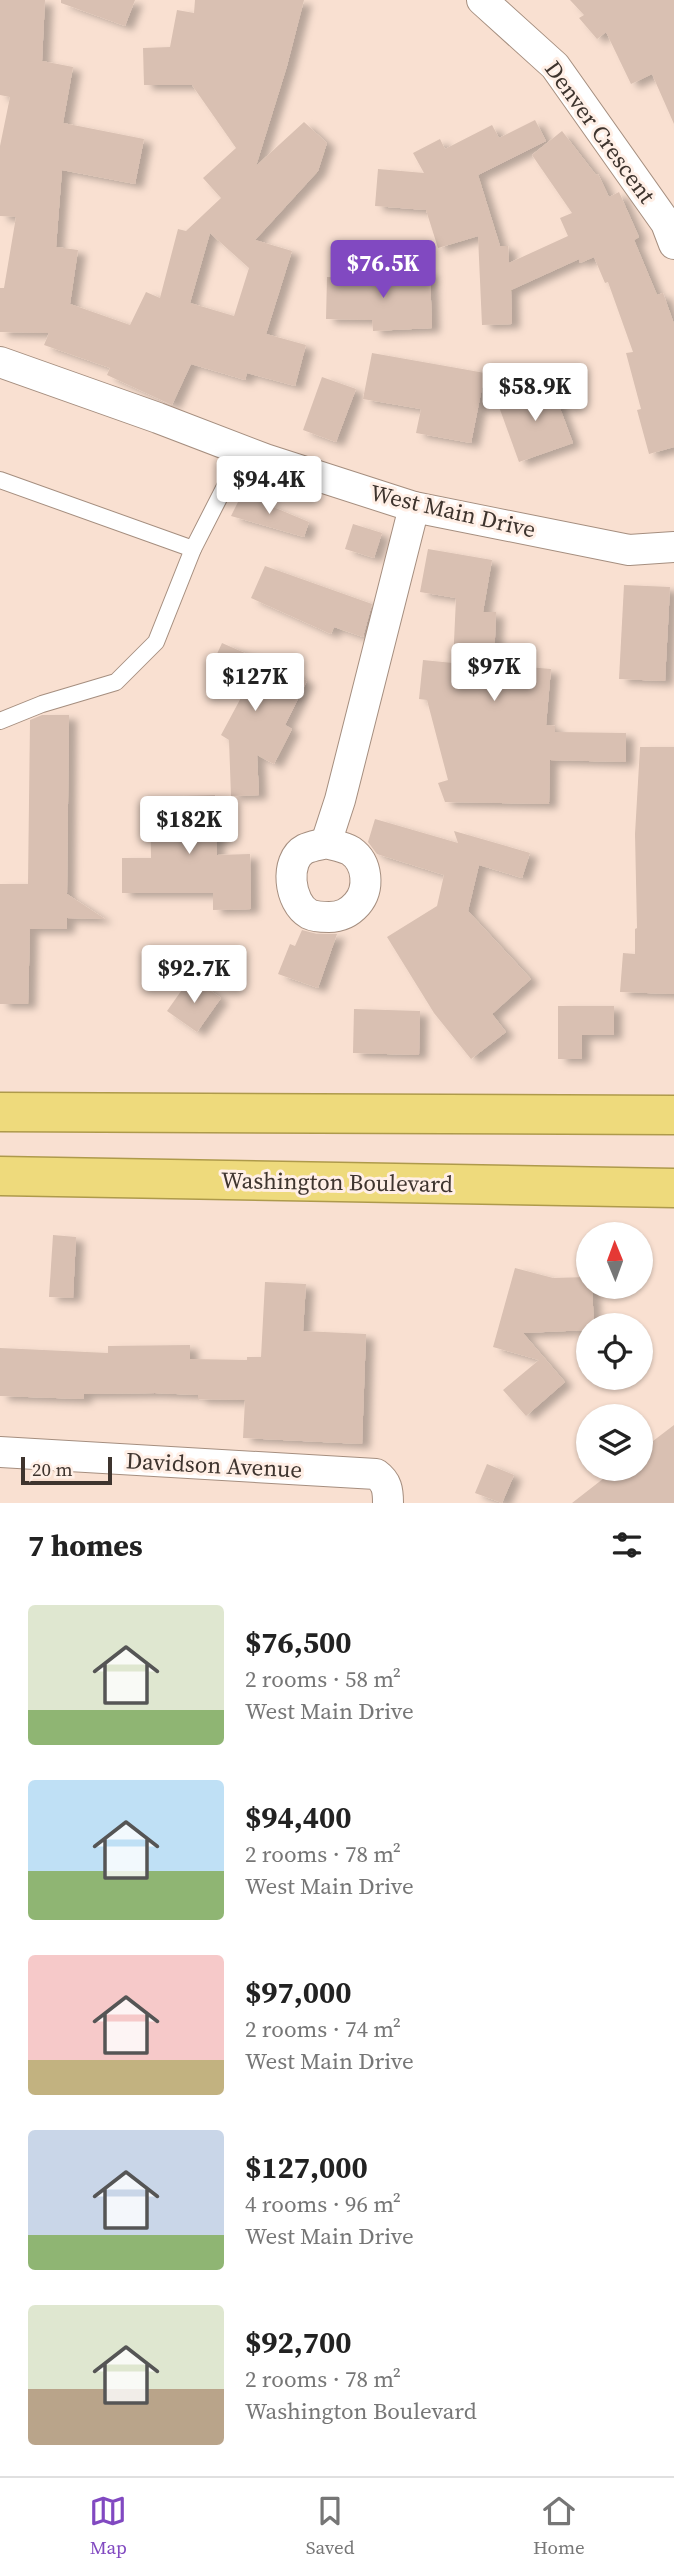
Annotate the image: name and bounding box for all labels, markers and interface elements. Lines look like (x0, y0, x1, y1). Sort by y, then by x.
street label: Denver Crescent (537, 54, 663, 210)
pin: $76.5K (326, 240, 440, 300)
text: $76.5K (347, 247, 419, 279)
pin: $58.9K (478, 364, 592, 423)
text: $58.9K (499, 370, 571, 402)
pin: $94.4K (212, 456, 326, 516)
text: $94.4K (233, 463, 305, 495)
street label: West Main Drive (367, 476, 539, 546)
pin: $97K (453, 644, 535, 703)
text: $97K (467, 650, 521, 682)
pin: $127K (206, 654, 304, 713)
text: $127K (222, 660, 288, 692)
pin: $182K (140, 796, 238, 856)
text: $182K (156, 803, 222, 835)
pin: $92.7K (137, 946, 251, 1005)
text: $92.7K (158, 952, 230, 984)
street label: Washington Boulevard (221, 1164, 453, 1200)
north arrow (576, 1222, 653, 1298)
map controls (576, 1222, 653, 1481)
button: locate (576, 1313, 653, 1390)
button: layers (576, 1404, 653, 1481)
street label: Davidson Avenue (125, 1444, 303, 1486)
scale bar (21, 1454, 112, 1486)
text: 20 m (32, 1456, 73, 1482)
text: 7 homes (28, 1525, 143, 1566)
icon: filters (608, 1526, 646, 1564)
text: $76,500 (245, 1622, 352, 1663)
icon: home (84, 1633, 168, 1717)
text: 2 rooms · 58 m² (245, 1663, 401, 1695)
text: West Main Drive (245, 1695, 414, 1727)
text: $94,400 (245, 1797, 352, 1838)
icon: home (84, 1808, 168, 1892)
text: 2 rooms · 78 m² (245, 1838, 401, 1870)
text: West Main Drive (245, 1870, 414, 1902)
text: $97,000 (245, 1972, 352, 2013)
icon: home (84, 1983, 168, 2067)
text: 2 rooms · 74 m² (245, 2013, 401, 2045)
text: West Main Drive (245, 2045, 414, 2077)
text: $127,000 (245, 2147, 368, 2188)
icon: home (84, 2158, 168, 2242)
text: 4 rooms · 96 m² (245, 2188, 401, 2220)
text: West Main Drive (245, 2220, 414, 2252)
text: $92,700 (245, 2322, 352, 2363)
icon: home (84, 2333, 168, 2417)
text: 2 rooms · 78 m² (245, 2363, 401, 2395)
text: Washington Boulevard (245, 2395, 477, 2427)
tab: Map (89, 2492, 127, 2560)
tab: Saved (306, 2492, 354, 2560)
tab: Home (533, 2492, 585, 2560)

